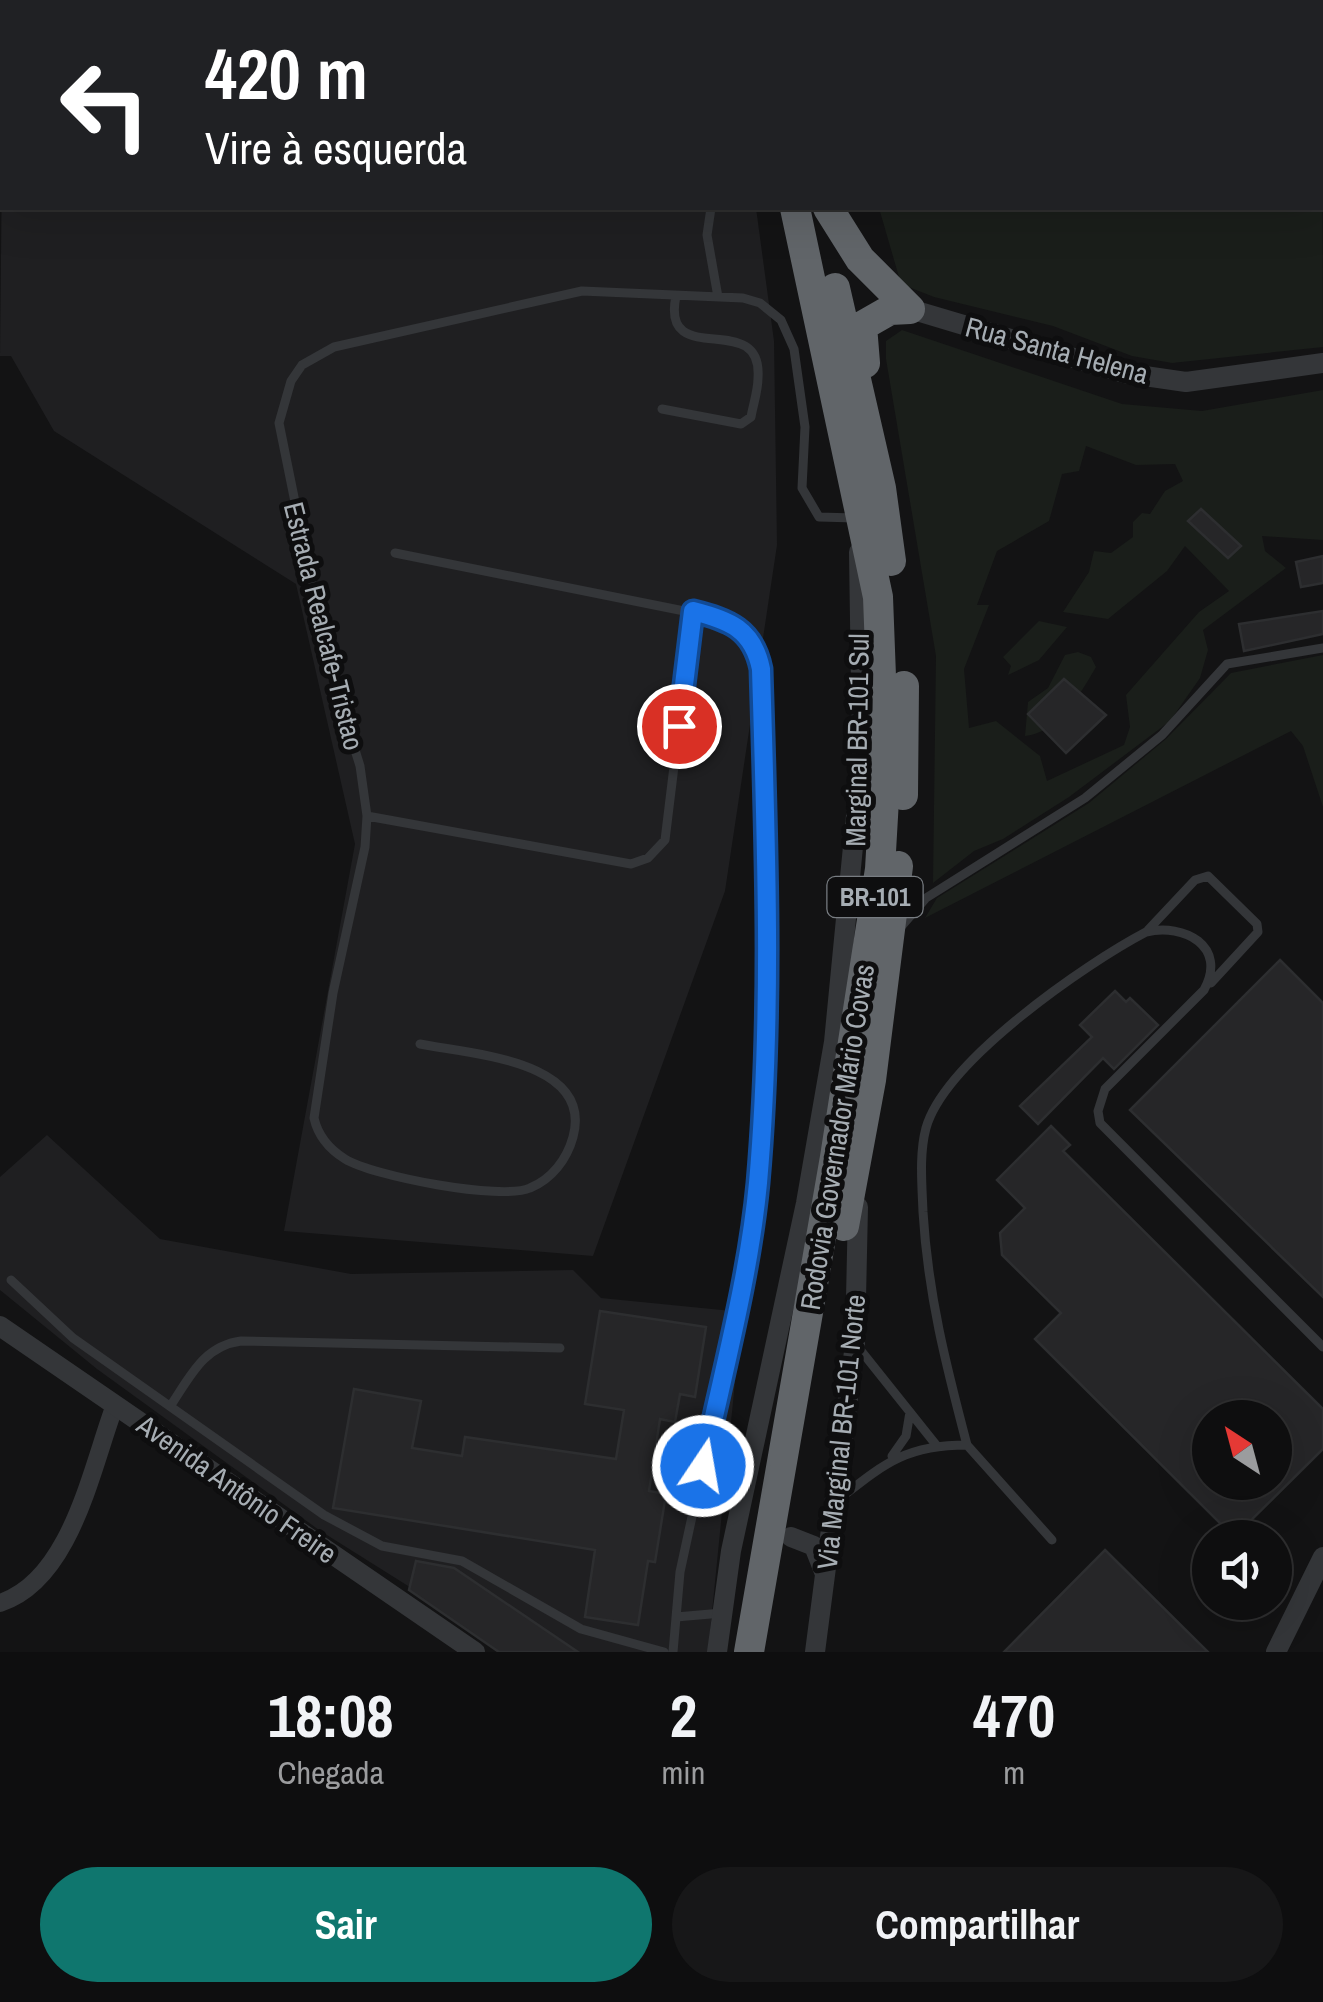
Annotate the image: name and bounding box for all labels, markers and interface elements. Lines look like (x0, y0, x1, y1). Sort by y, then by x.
text: 420 m (205, 27, 368, 121)
icon: left (40, 40, 170, 170)
text: Vire à esquerda (205, 117, 467, 178)
street label: Rua Santa Helena (961, 307, 1153, 393)
street label: Estrada Realcafe-Tristao (275, 498, 373, 754)
street label: Marginal BR-101 Sul (836, 633, 878, 847)
pin (637, 684, 722, 769)
icon: arrive (652, 699, 707, 754)
road number: BR-101 (828, 877, 922, 917)
street label: Rodovia Governador Mário Covas (791, 961, 883, 1313)
street label: Via Marginal BR-101 Norte (808, 1293, 874, 1571)
north arrow (1192, 1400, 1292, 1500)
map controls (1192, 1400, 1292, 1620)
street label: Avenida Antônio Freire (129, 1405, 344, 1572)
position arrow (651, 1414, 755, 1518)
button: sound (1192, 1520, 1292, 1620)
text: 18:08 (268, 1675, 394, 1756)
text: 2 (670, 1675, 697, 1756)
text: 470 (973, 1675, 1055, 1756)
text: Chegada (277, 1751, 384, 1794)
text: min (661, 1751, 705, 1794)
text: m (1003, 1751, 1025, 1794)
button: Sair (40, 1867, 652, 1982)
button: Compartilhar (672, 1867, 1283, 1982)

